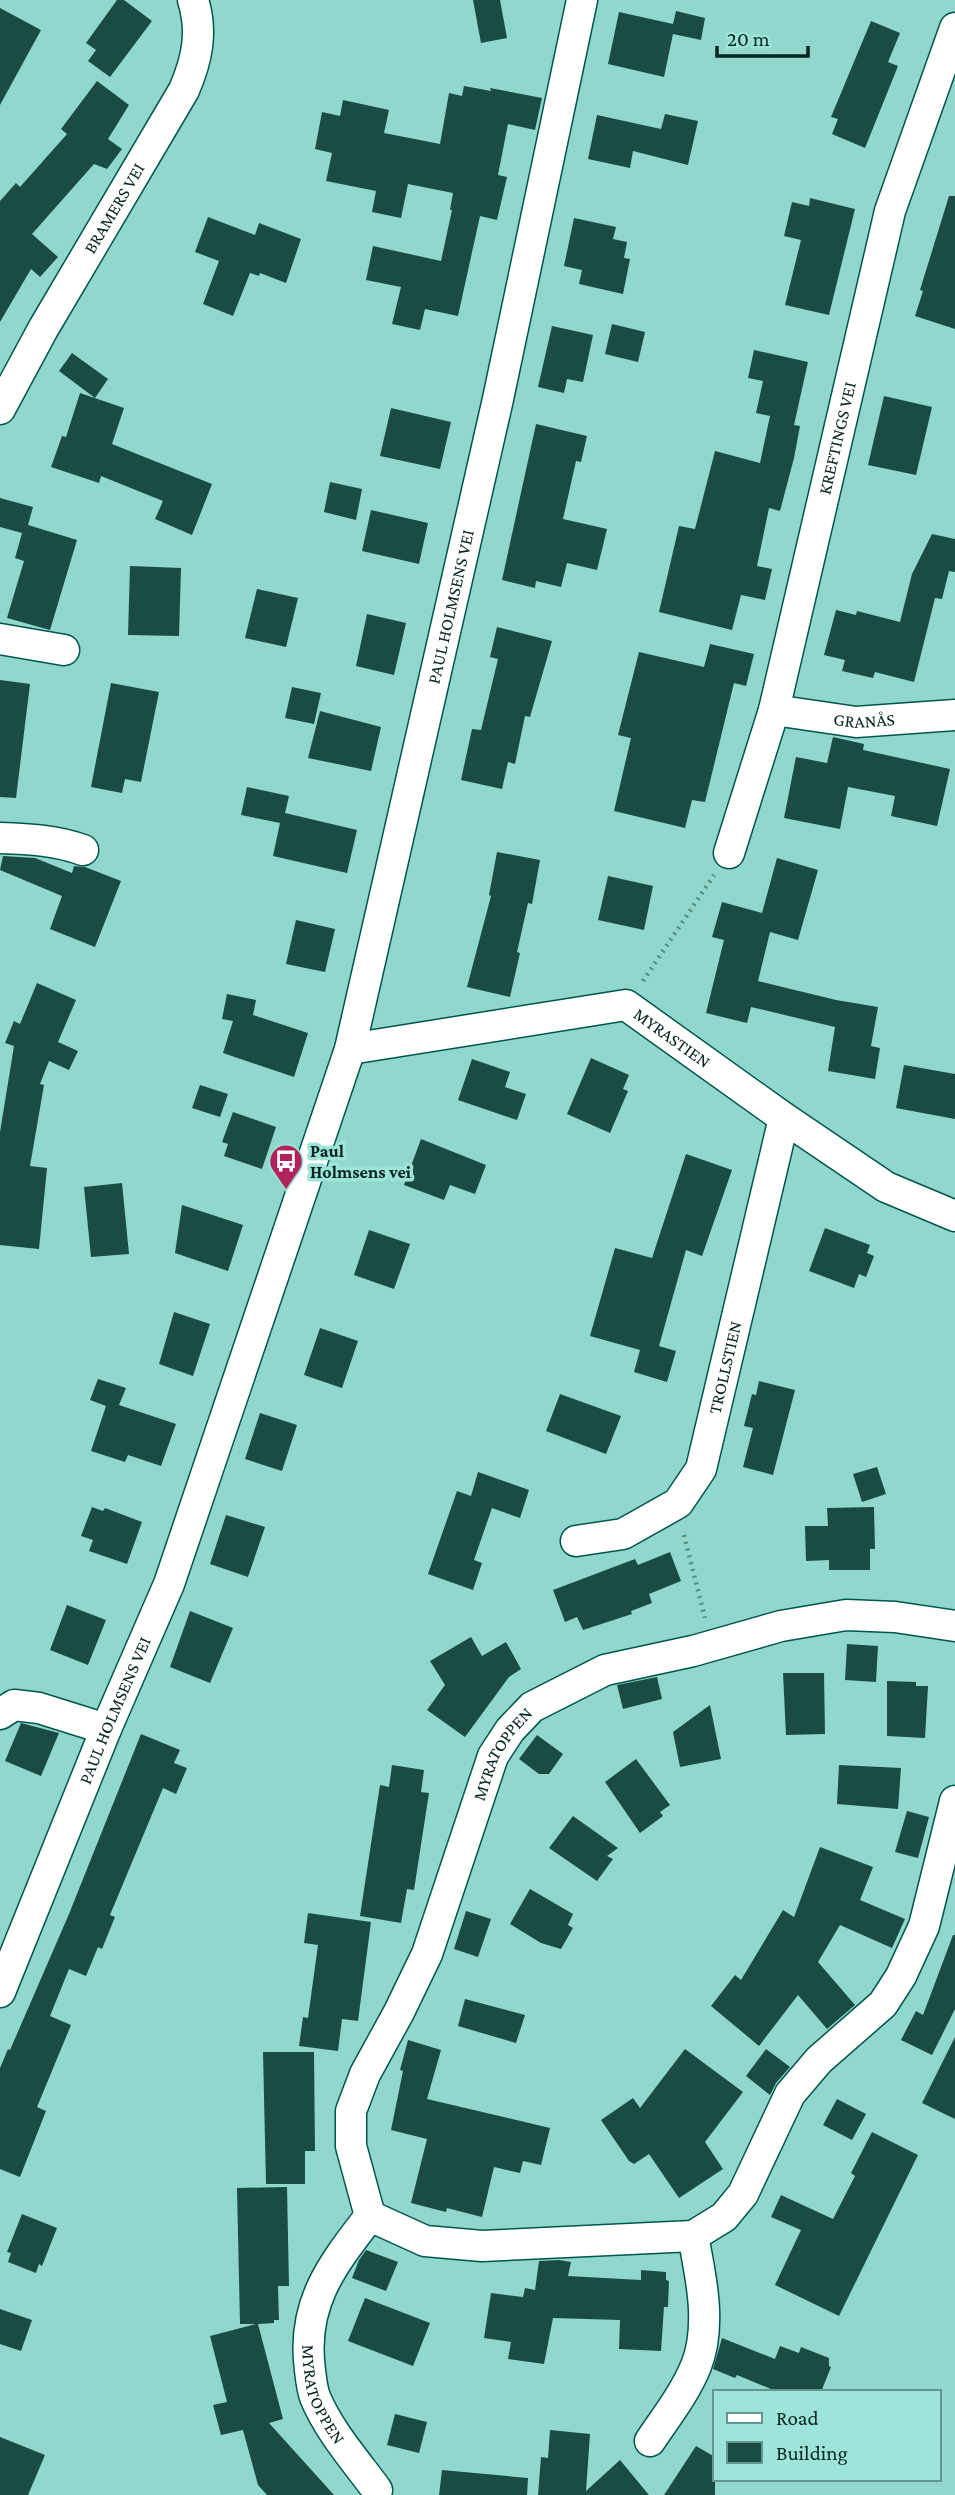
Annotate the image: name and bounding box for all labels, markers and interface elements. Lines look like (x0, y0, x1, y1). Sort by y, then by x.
scale bar (717, 14, 808, 58)
text: 20 m (727, 27, 770, 51)
street label: BRAMERS VEI (80, 160, 149, 257)
street label: KREFTINGS VEI (814, 380, 860, 496)
street label: PAUL HOLMSENS VEI (423, 528, 478, 686)
street label: GRANÅS (832, 709, 895, 732)
street label: MYRASTIEN (630, 1004, 714, 1072)
place label: Paul Holmsens vei (310, 1141, 412, 1182)
bus stop icon: Paul Holmsens vei (267, 1142, 305, 1191)
street label: TROLLSTIEN (704, 1319, 746, 1416)
street label: PAUL HOLMSENS VEI (75, 1634, 155, 1787)
street label: MYRATOPPEN (469, 1703, 536, 1803)
street label: MYRATOPPEN (298, 2344, 349, 2448)
legend (713, 2390, 941, 2481)
text: Road (776, 2406, 819, 2430)
text: Building (776, 2441, 848, 2465)

